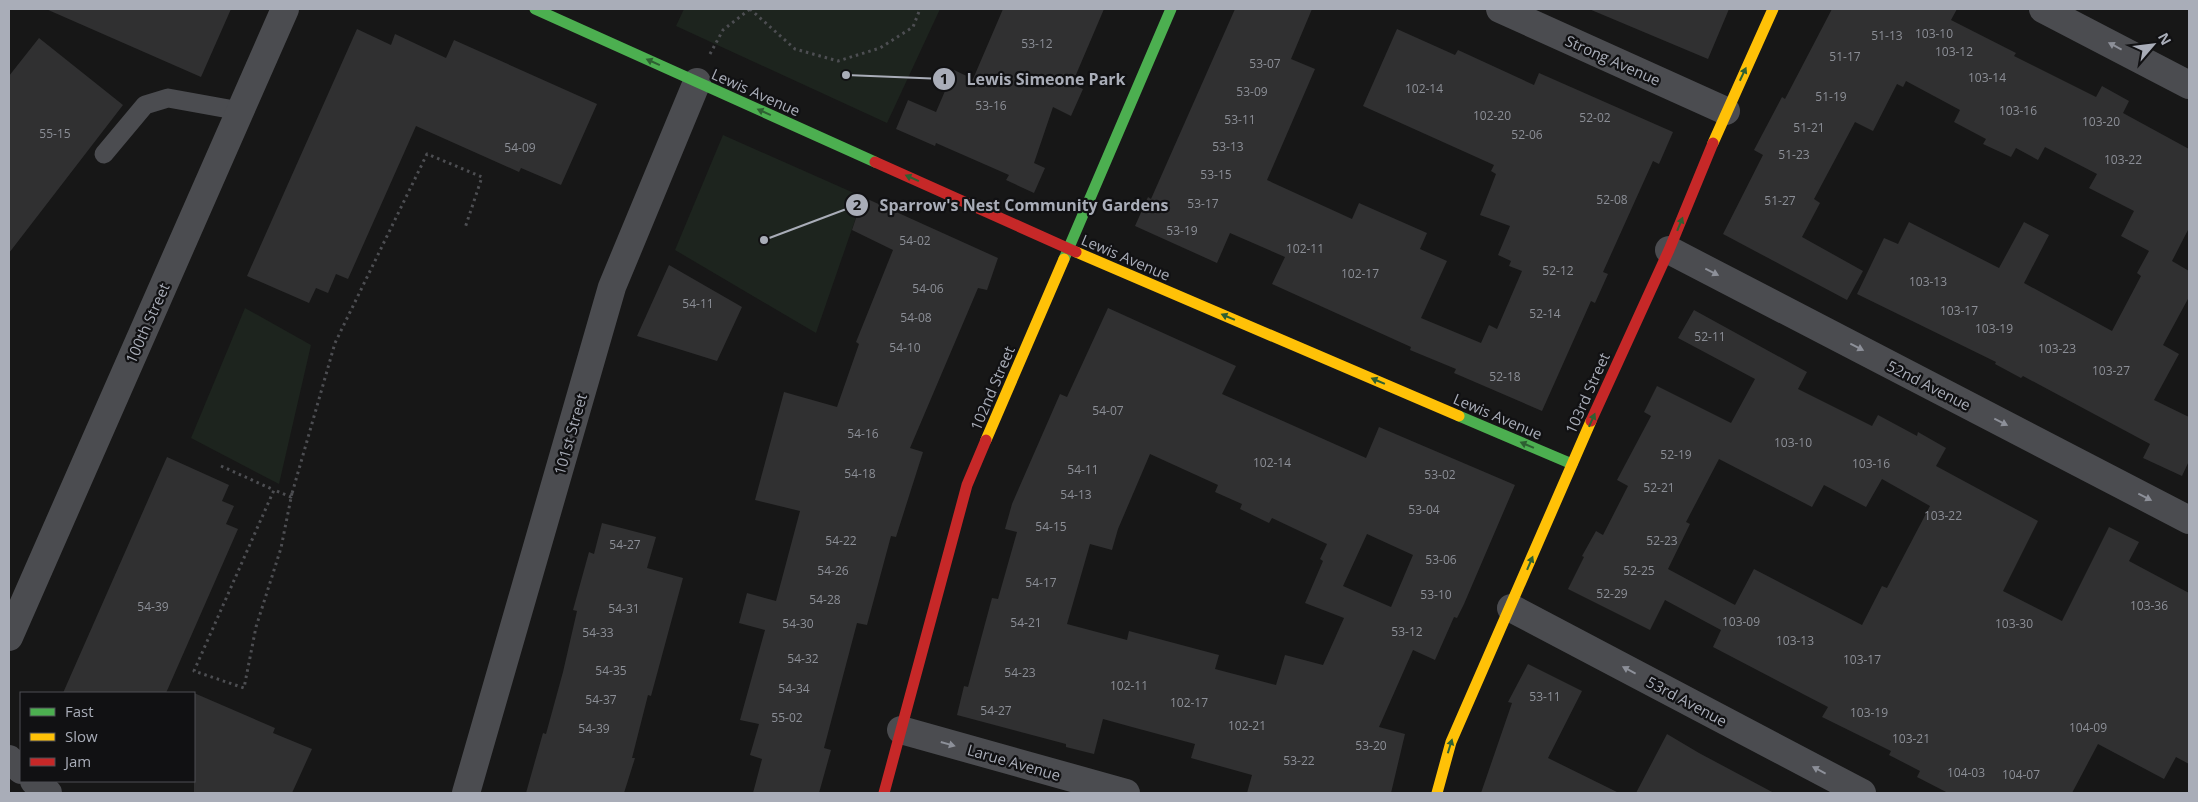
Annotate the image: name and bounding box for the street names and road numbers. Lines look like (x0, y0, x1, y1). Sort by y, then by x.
street label: Strong Avenue (1562, 30, 1664, 90)
street label: Lewis Avenue (709, 64, 803, 120)
street label: Lewis Avenue (1078, 229, 1174, 285)
street label: 100th Street (120, 280, 174, 366)
street label: 102nd Street (965, 343, 1019, 433)
street label: 103rd Street (1560, 349, 1614, 437)
street label: 52nd Avenue (1884, 355, 1974, 415)
street label: Lewis Avenue (1450, 388, 1546, 444)
street label: 101st Street (549, 391, 591, 477)
street label: 53rd Avenue (1643, 671, 1731, 731)
street label: Larue Avenue (965, 739, 1063, 785)

